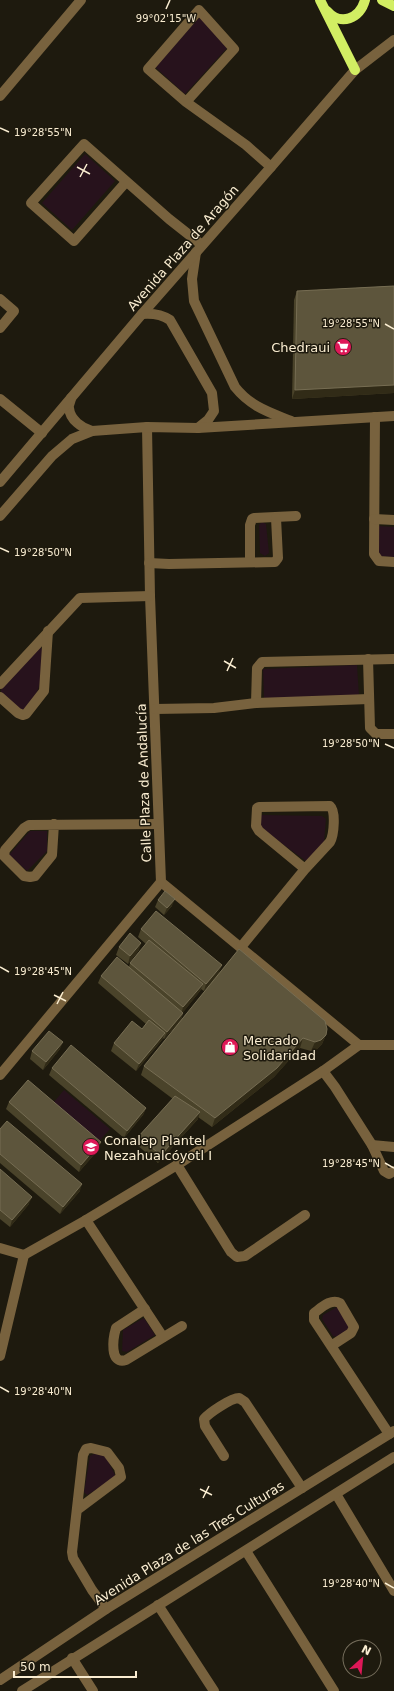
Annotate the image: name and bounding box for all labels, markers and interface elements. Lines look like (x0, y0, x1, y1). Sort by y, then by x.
text: 99°02'15"W (136, 13, 196, 24)
text: 19°28'55"N (14, 127, 72, 138)
street label: Avenida Plaza de Aragón (124, 182, 242, 314)
text: 19°28'55"N (322, 318, 380, 329)
supermarket icon: Chedraui (333, 337, 353, 357)
place label: Chedraui (271, 340, 330, 355)
text: 19°28'50"N (14, 547, 72, 558)
street label: Calle Plaza de Andalucía (134, 703, 154, 863)
text: 19°28'50"N (322, 738, 380, 749)
text: 19°28'45"N (14, 966, 72, 977)
place label: Mercado Solidaridad (243, 1033, 316, 1063)
shop icon: Mercado Solidaridad (220, 1037, 240, 1057)
place label: Conalep Plantel Nezahualcóyotl I (104, 1133, 212, 1163)
school or university icon: Conalep Plantel Nezahualcóyotl I (81, 1137, 101, 1157)
text: 19°28'45"N (322, 1158, 380, 1169)
text: 19°28'40"N (14, 1386, 72, 1397)
street label: Avenida Plaza de las Tres Culturas (91, 1478, 287, 1608)
text: 19°28'40"N (322, 1578, 380, 1589)
north arrow (342, 1639, 382, 1679)
text: N (359, 1643, 373, 1658)
scale bar (14, 1653, 136, 1679)
text: 50 m (20, 1660, 51, 1674)

